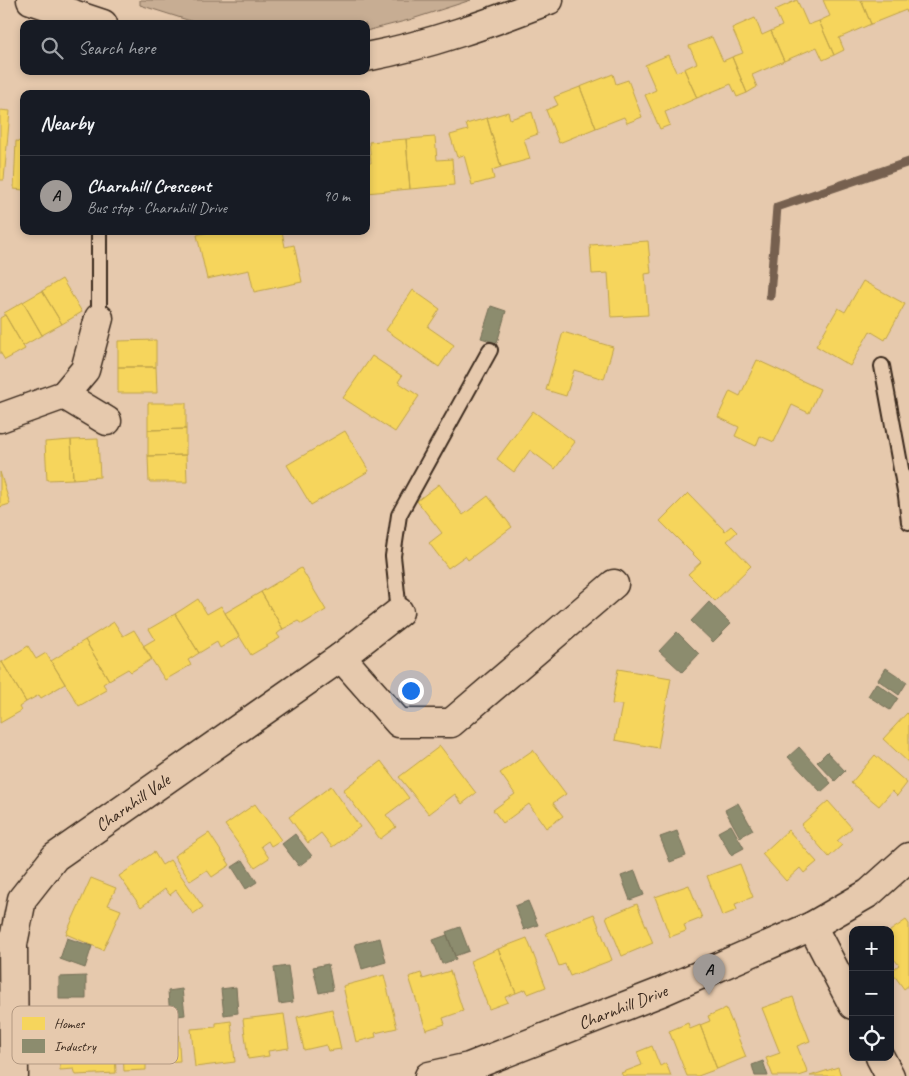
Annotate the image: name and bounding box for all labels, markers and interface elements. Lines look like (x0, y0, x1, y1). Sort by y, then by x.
search box (20, 20, 370, 75)
icon: search (38, 34, 66, 62)
text: Search here (78, 36, 155, 60)
text: Nearby (40, 110, 93, 136)
text: Charnhill Crescent (87, 174, 211, 198)
text: A (52, 186, 60, 206)
text: 90 m (323, 186, 350, 206)
text: Bus stop · Charnhill Drive (87, 198, 227, 218)
your location (398, 678, 424, 704)
street label: Charnhill Vale (91, 768, 175, 836)
map controls (849, 926, 894, 1061)
button: + (849, 926, 894, 971)
pin: A (693, 954, 725, 995)
button: − (849, 971, 894, 1016)
street label: Charnhill Drive (575, 979, 672, 1034)
legend (12, 1006, 178, 1064)
text: Homes (54, 1015, 85, 1032)
button: locate (849, 1016, 894, 1061)
text: Industry (54, 1038, 97, 1055)

